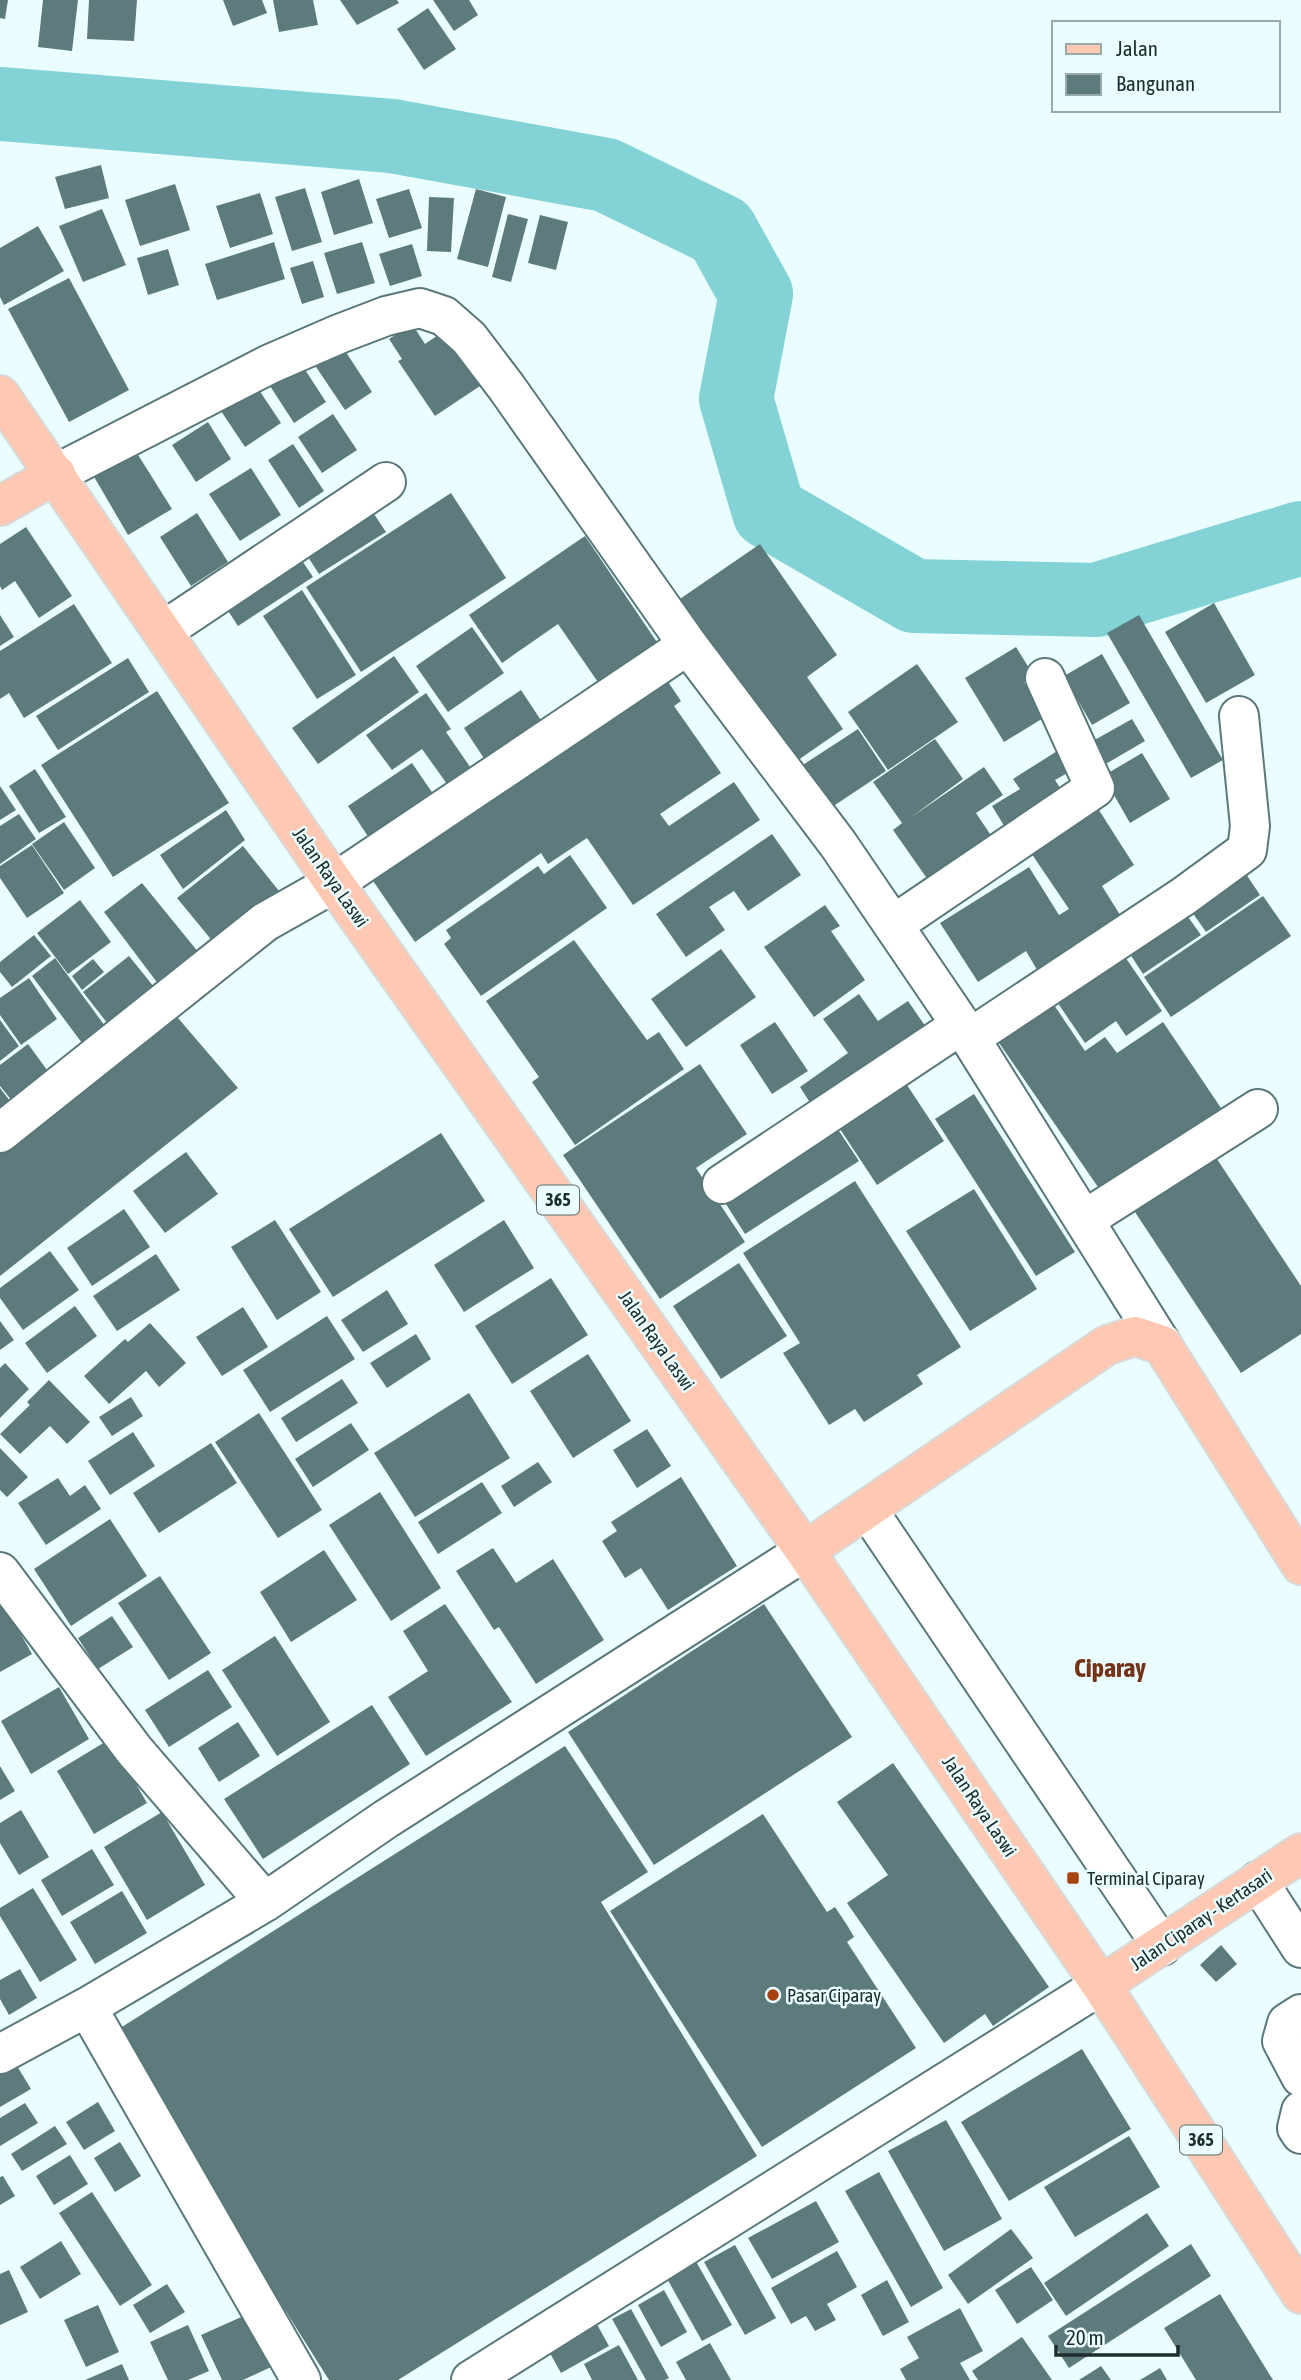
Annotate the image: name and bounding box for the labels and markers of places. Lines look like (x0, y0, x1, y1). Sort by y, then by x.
place label: Terminal Ciparay (1087, 1867, 1205, 1889)
marker: Terminal Ciparay (1065, 1870, 1081, 1886)
place label: Pasar Ciparay (787, 1984, 881, 2006)
marker: Pasar Ciparay (765, 1987, 781, 2003)

